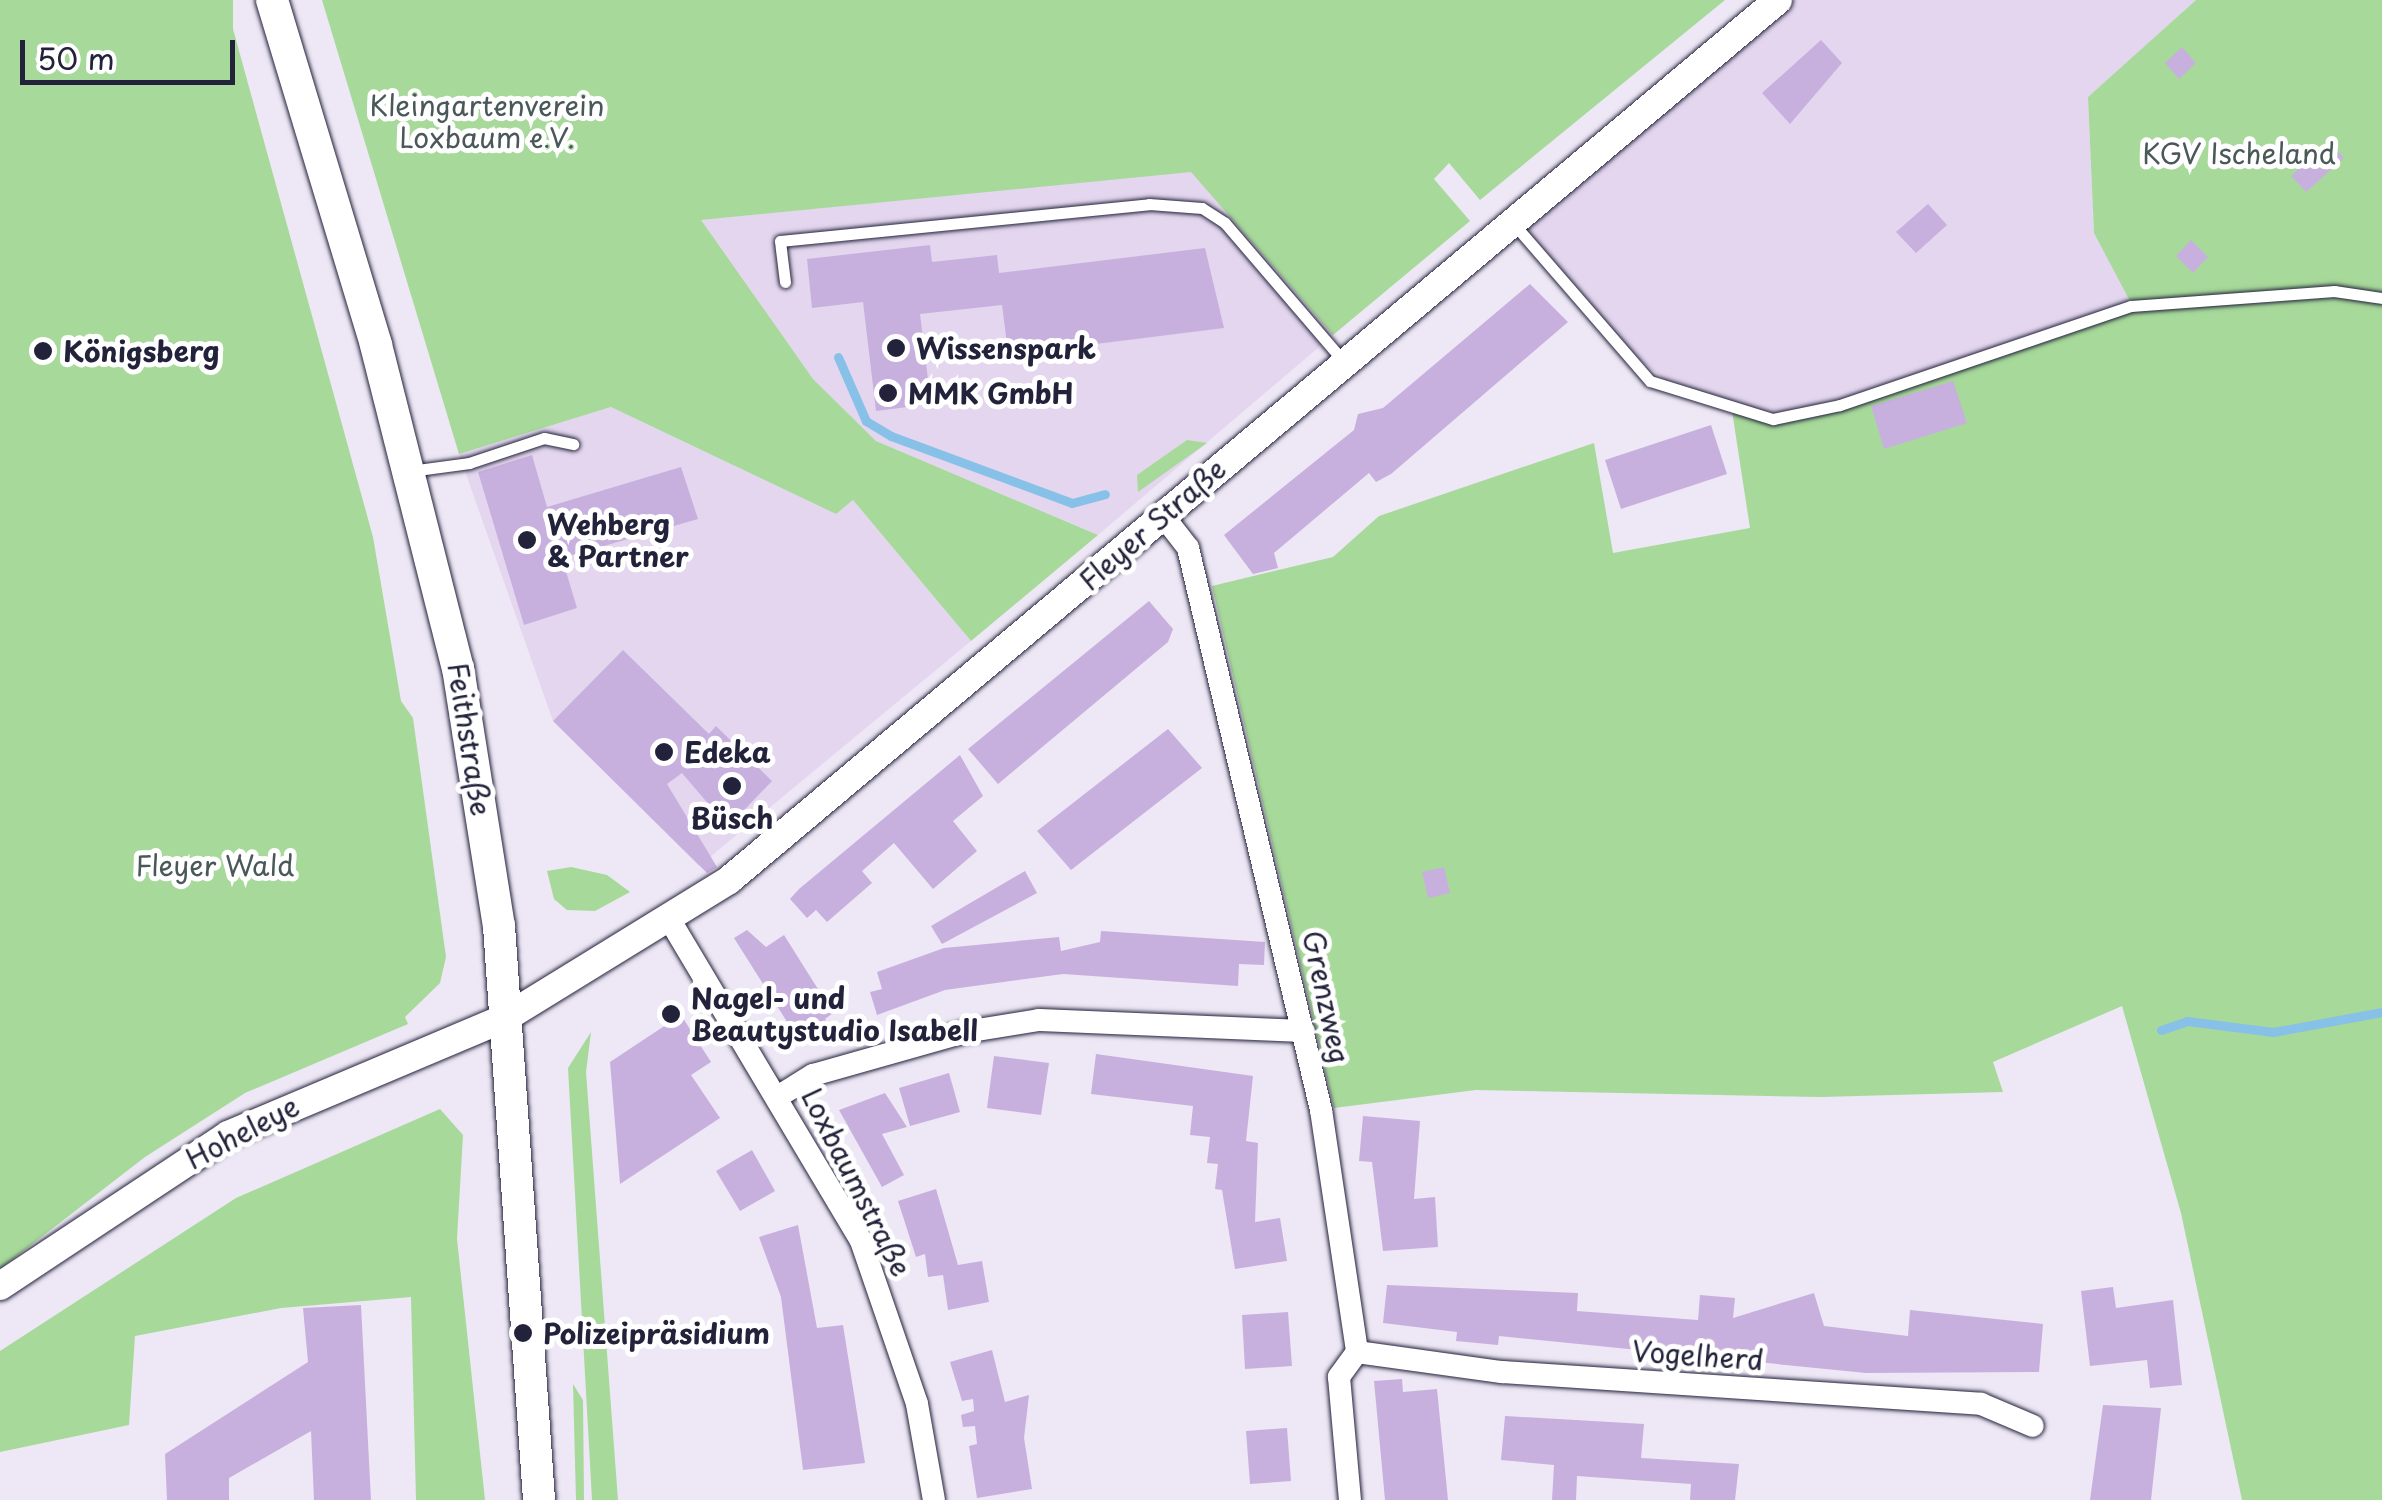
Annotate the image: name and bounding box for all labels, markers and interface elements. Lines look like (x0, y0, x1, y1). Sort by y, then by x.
scale bar (25, 20, 240, 82)
text: 50 m (37, 35, 115, 80)
park label: Kleingartenverein Loxbaum e.V. (369, 88, 605, 154)
park label: KGV Ischeland (2142, 136, 2336, 170)
place label: Wissenspark (916, 331, 1096, 365)
place label: Königsberg (63, 334, 220, 368)
marker: Wissenspark (885, 337, 907, 359)
marker: Königsberg (32, 340, 54, 362)
place label: MMK GmbH (908, 376, 1076, 410)
marker: MMK GmbH (877, 382, 899, 404)
street label: Fleyer Straße (1072, 451, 1232, 597)
place label: Wehberg & Partner (547, 507, 691, 573)
marker: Wehberg & Partner (516, 529, 538, 551)
street label: Feithstraße (441, 660, 499, 818)
place label: Edeka (684, 735, 771, 769)
marker: Edeka (653, 741, 675, 763)
marker: Büsch (721, 775, 743, 797)
place label: Büsch (691, 801, 773, 835)
park label: Fleyer Wald (134, 848, 296, 882)
street label: Grenzweg (1297, 927, 1357, 1067)
place label: Nagel- und Beautystudio Isabell (691, 981, 978, 1047)
marker: Nagel- und Beautystudio Isabell (660, 1003, 682, 1025)
street label: Loxbaumstraße (795, 1082, 919, 1282)
street label: Hoheleye (180, 1088, 304, 1176)
place label: Polizeipräsidium (543, 1316, 770, 1350)
marker: Polizeipräsidium (512, 1322, 534, 1344)
street label: Vogelherd (1631, 1334, 1765, 1376)

